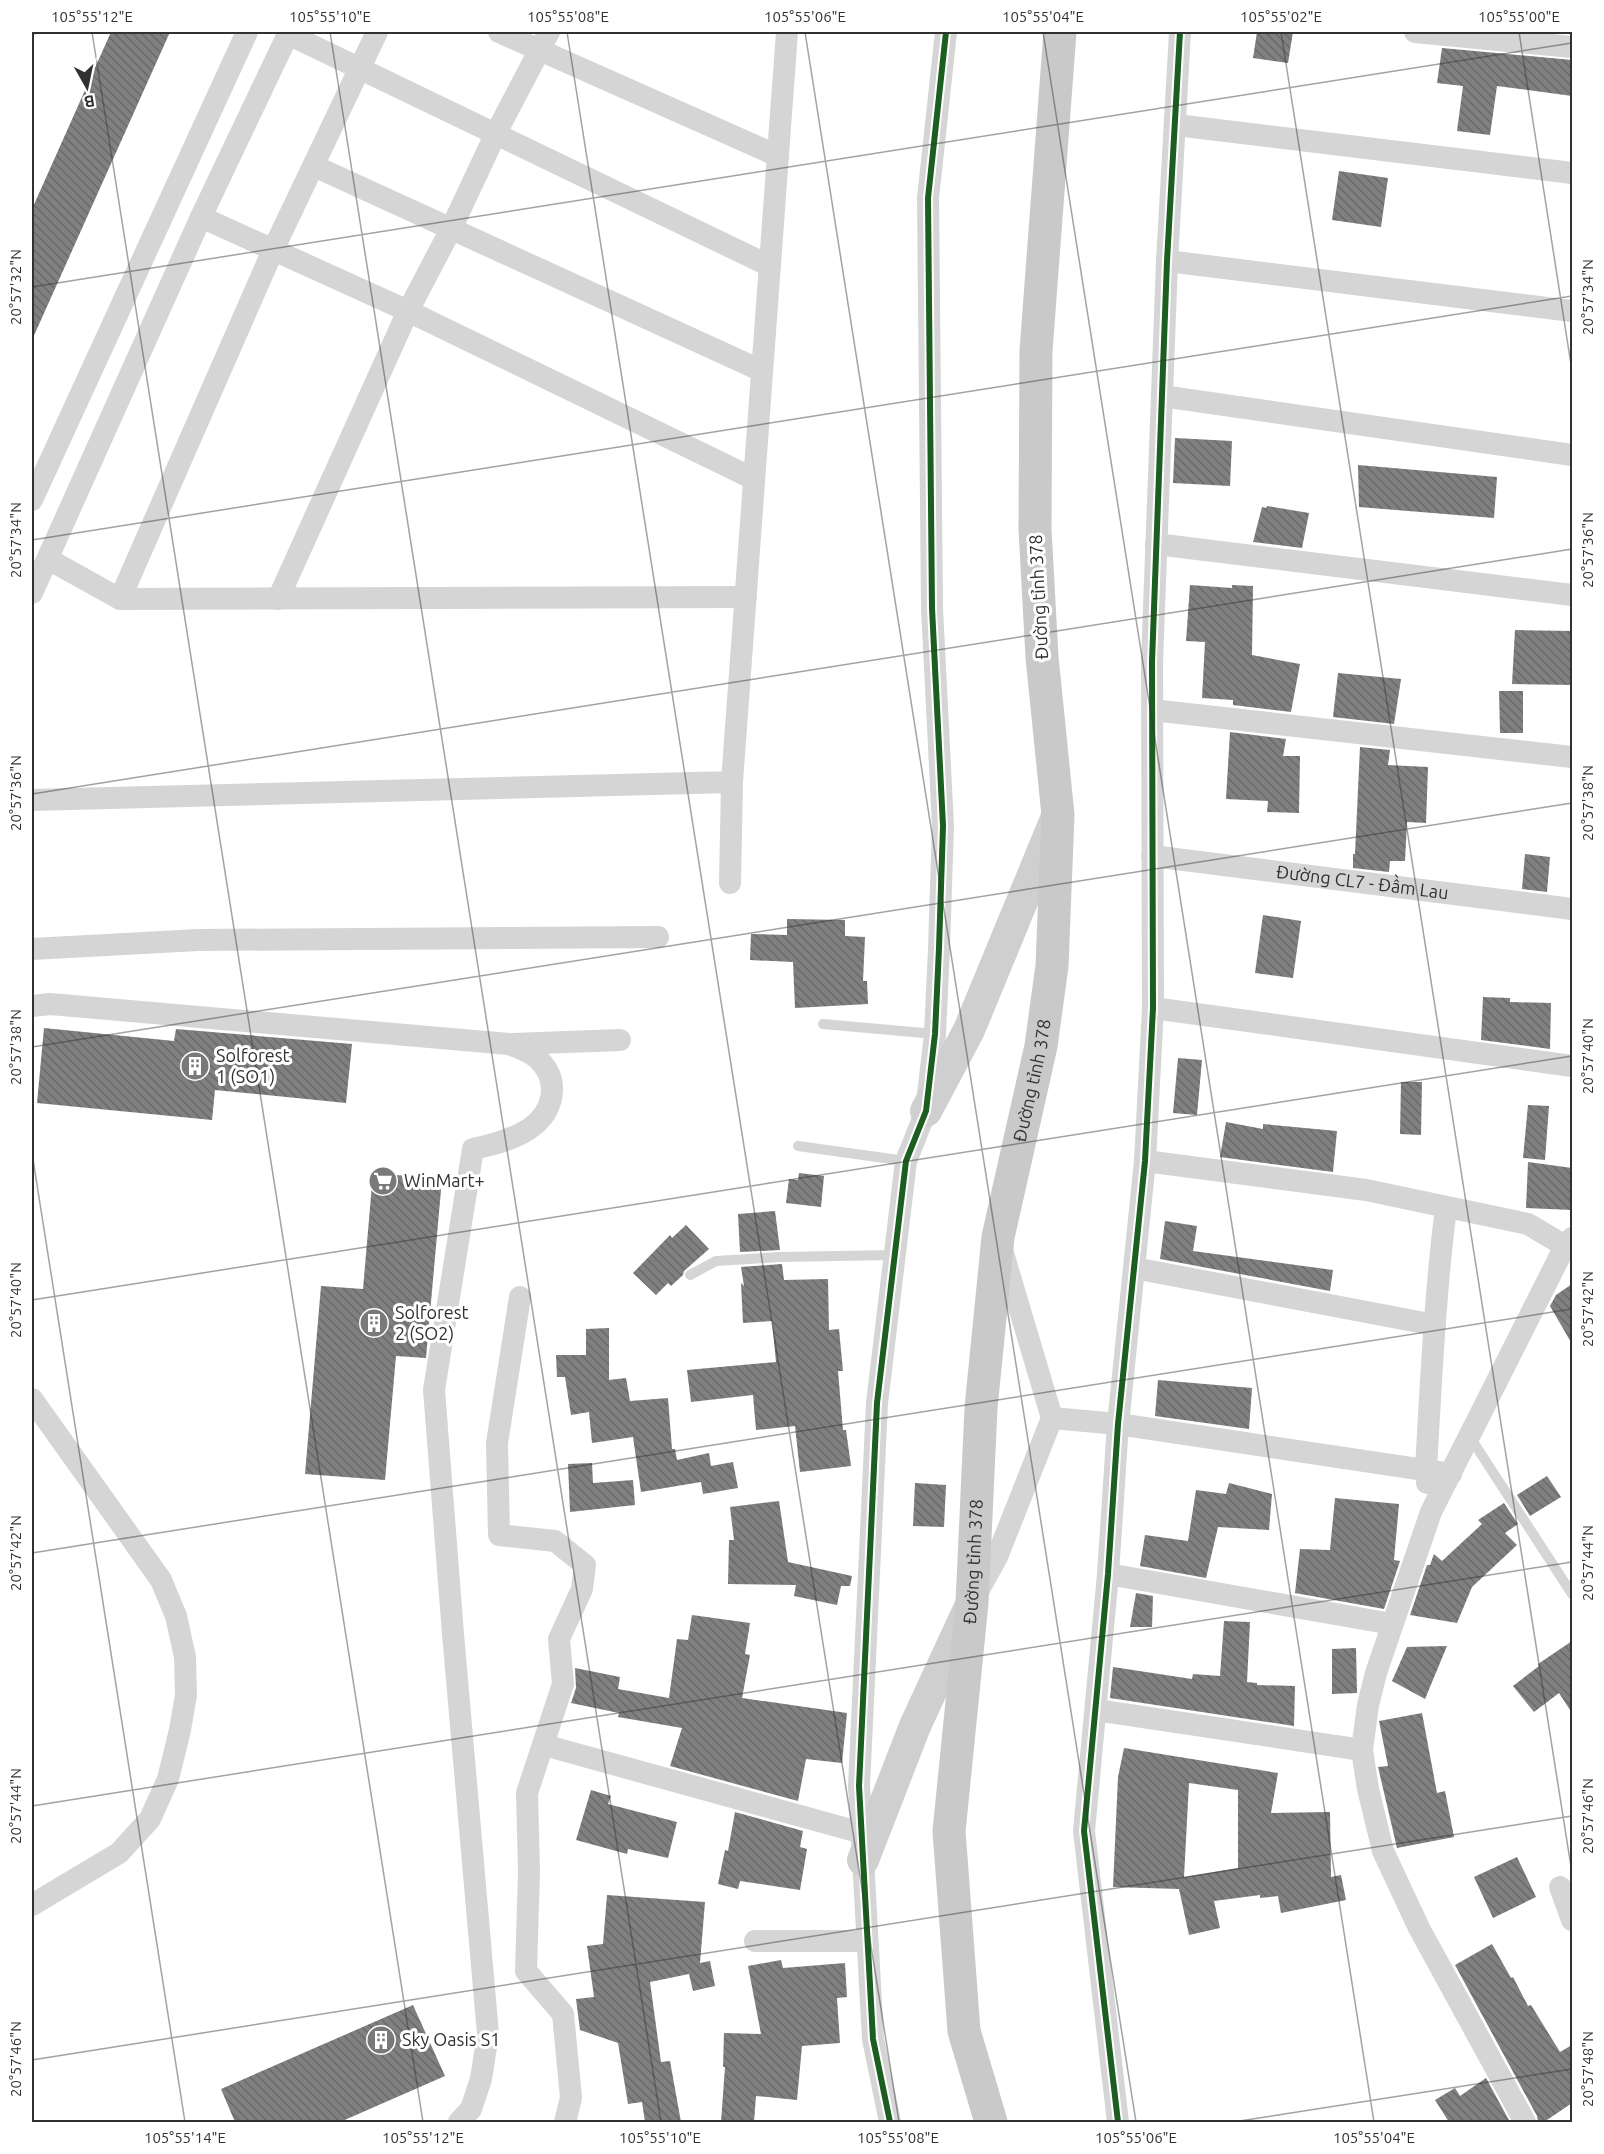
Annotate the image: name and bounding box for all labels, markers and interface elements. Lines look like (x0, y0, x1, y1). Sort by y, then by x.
text: 105°55'12"E (51, 8, 133, 25)
text: 105°55'10"E (289, 8, 371, 25)
text: 105°55'08"E (527, 8, 609, 25)
text: 105°55'06"E (764, 8, 846, 25)
text: 105°55'04"E (1002, 8, 1084, 25)
text: 105°55'02"E (1240, 8, 1322, 25)
text: 105°55'00"E (1478, 8, 1560, 25)
north arrow (57, 57, 117, 117)
text: B (83, 92, 96, 112)
text: 20°57'32"N (7, 249, 24, 325)
text: 20°57'34"N (1579, 259, 1596, 335)
text: 20°57'34"N (7, 502, 24, 578)
text: 20°57'36"N (1579, 512, 1596, 588)
street label: Đường tỉnh 378 (1025, 534, 1051, 660)
text: 20°57'36"N (7, 755, 24, 831)
text: 20°57'38"N (1579, 765, 1596, 841)
street label: Đường CL7 - Đầm Lau (1275, 861, 1450, 902)
text: 20°57'38"N (7, 1009, 24, 1085)
street label: Đường tỉnh 378 (1009, 1018, 1054, 1144)
text: 20°57'40"N (1579, 1018, 1596, 1094)
place label: Solforest 1 (SO1) (216, 1045, 290, 1087)
building icon: Solforest 1 (SO1) (179, 1050, 211, 1082)
supermarket icon: WinMart+ (367, 1165, 399, 1197)
place label: WinMart+ (404, 1170, 485, 1190)
text: 20°57'40"N (7, 1262, 24, 1338)
text: 20°57'42"N (1579, 1271, 1596, 1347)
place label: Solforest 2 (SO2) (395, 1302, 469, 1344)
building icon: Solforest 2 (SO2) (358, 1307, 390, 1339)
street label: Đường tỉnh 378 (959, 1499, 986, 1625)
text: 20°57'42"N (7, 1515, 24, 1591)
text: 20°57'44"N (1579, 1525, 1596, 1601)
text: 20°57'44"N (7, 1768, 24, 1844)
text: 20°57'46"N (1579, 1778, 1596, 1854)
text: 20°57'46"N (7, 2021, 24, 2097)
building icon: Sky Oasis S1 (365, 2024, 397, 2056)
place label: Sky Oasis S1 (402, 2029, 500, 2049)
text: 20°57'48"N (1579, 2031, 1596, 2107)
text: 105°55'14"E (144, 2129, 226, 2146)
text: 105°55'12"E (382, 2129, 464, 2146)
text: 105°55'10"E (619, 2129, 701, 2146)
text: 105°55'08"E (857, 2129, 939, 2146)
text: 105°55'06"E (1095, 2129, 1177, 2146)
text: 105°55'04"E (1333, 2129, 1415, 2146)

